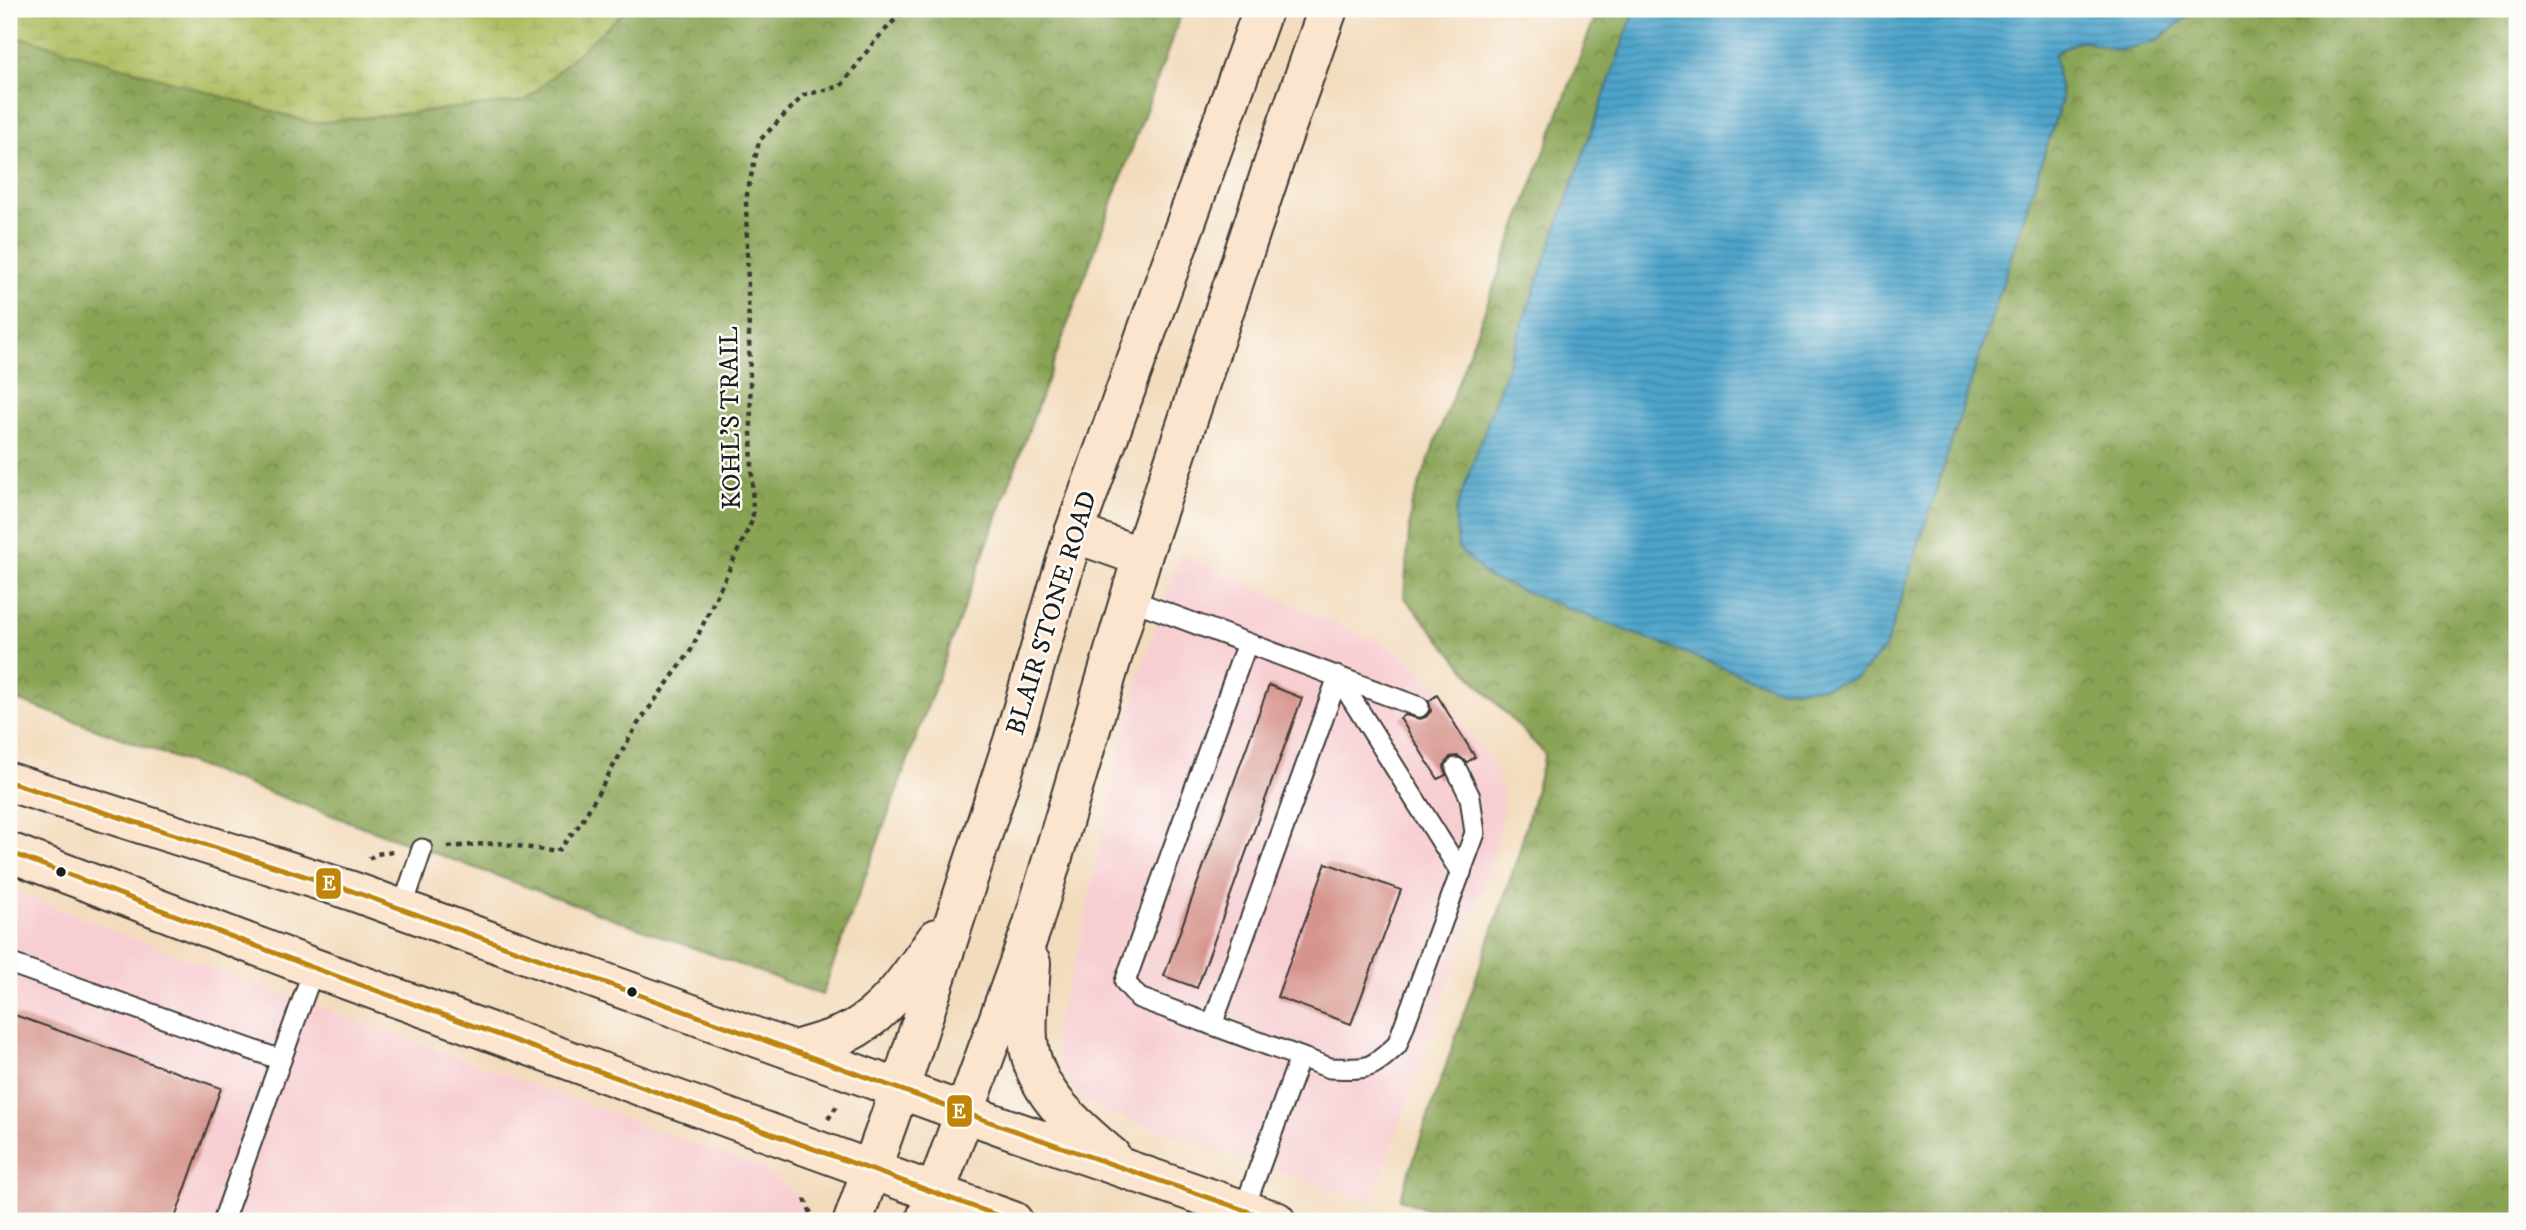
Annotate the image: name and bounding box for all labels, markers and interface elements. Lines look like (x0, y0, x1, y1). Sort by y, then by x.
street label: KOHL'S TRAIL (713, 326, 749, 510)
street label: BLAIR STONE ROAD (999, 487, 1105, 739)
unlabelled marker (54, 865, 68, 879)
line badge: E (315, 867, 342, 900)
text: E (322, 873, 336, 896)
unlabelled marker (625, 985, 639, 999)
line badge: E (946, 1094, 973, 1128)
text: E (952, 1101, 966, 1124)

